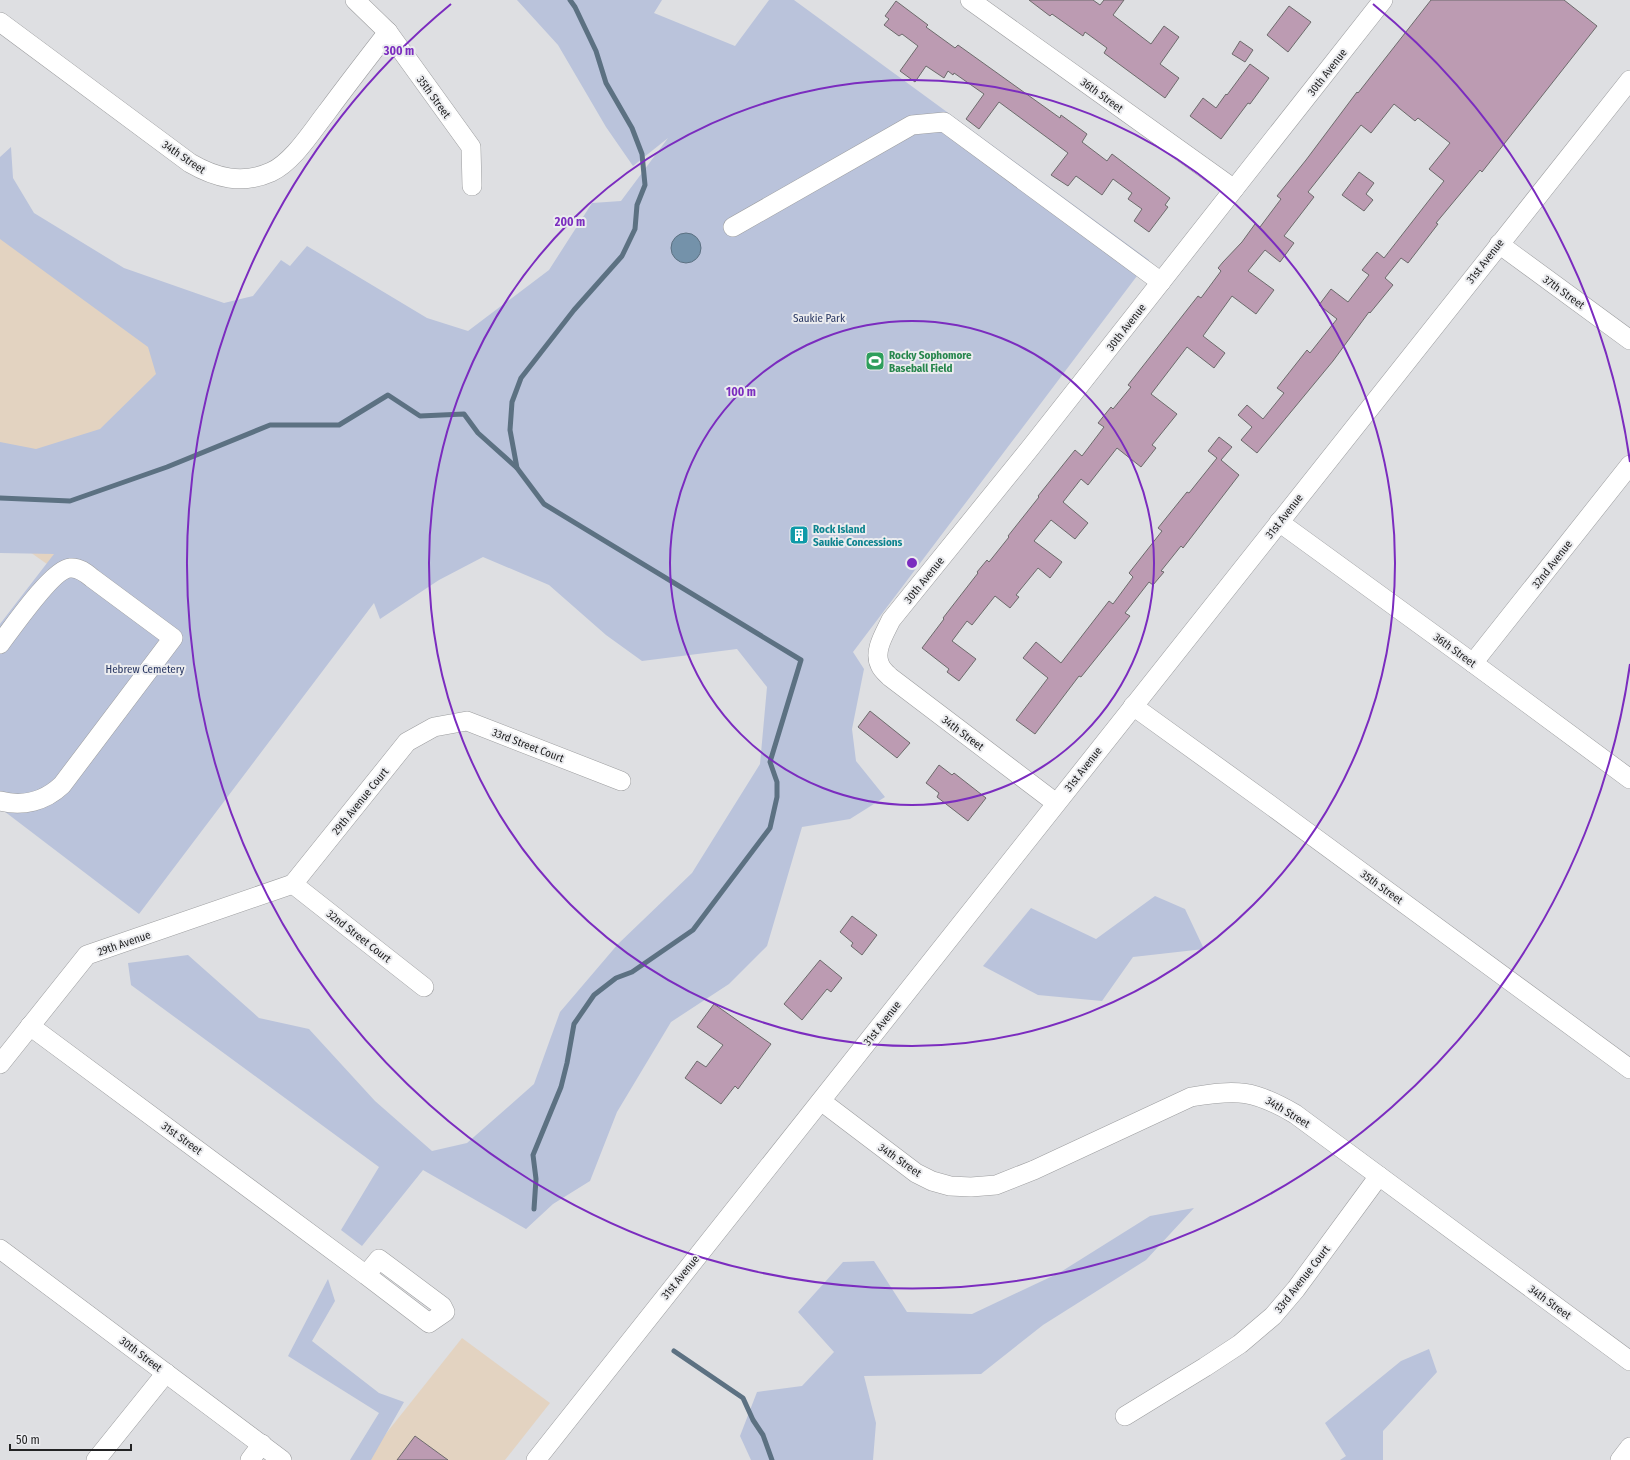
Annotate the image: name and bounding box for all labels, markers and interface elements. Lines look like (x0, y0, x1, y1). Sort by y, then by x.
text: 300 m (383, 44, 414, 58)
street label: 30th Avenue (1305, 46, 1350, 98)
street label: 35th Street (414, 74, 453, 121)
street label: 36th Street (1078, 76, 1126, 115)
street label: 34th Street (160, 138, 208, 177)
text: 200 m (554, 215, 585, 229)
street label: 31st Avenue (1464, 236, 1507, 286)
street label: 37th Street (1540, 273, 1587, 312)
street label: 30th Avenue (1104, 301, 1149, 353)
park label: Saukie Park (793, 312, 846, 325)
place label: Rocky Sophomore Baseball Field (889, 349, 972, 375)
sports icon: Rocky Sophomore Baseball Field (864, 350, 886, 372)
text: 100 m (726, 385, 756, 399)
street label: 31st Avenue (1263, 491, 1306, 541)
place label: Rock Island Saukie Concessions (813, 523, 903, 549)
building icon: Rock Island Saukie Concessions (788, 524, 810, 546)
street label: 32nd Avenue (1530, 538, 1575, 591)
street label: 30th Avenue (902, 555, 947, 606)
centre of rings (905, 556, 919, 570)
street label: 36th Street (1431, 631, 1479, 670)
park label: Hebrew Cemetery (105, 663, 185, 676)
street label: 34th Street (939, 713, 987, 754)
street label: 33rd Street Court (490, 726, 566, 765)
street label: 31st Avenue (1062, 744, 1105, 794)
street label: 29th Avenue Court (330, 765, 392, 837)
street label: 35th Street (1358, 868, 1406, 907)
street label: 32nd Street Court (324, 907, 394, 966)
street label: 29th Avenue (96, 928, 152, 959)
street label: 31st Avenue (861, 998, 904, 1048)
street label: 34th Street (1263, 1094, 1313, 1131)
street label: 31st Street (159, 1119, 205, 1158)
street label: 34th Street (876, 1141, 924, 1180)
street label: 33rd Avenue Court (1272, 1243, 1333, 1316)
street label: 31st Avenue (659, 1253, 702, 1302)
street label: 34th Street (1526, 1283, 1574, 1322)
street label: 30th Street (117, 1334, 165, 1375)
scale bar (10, 1426, 131, 1452)
text: 50 m (16, 1433, 40, 1447)

